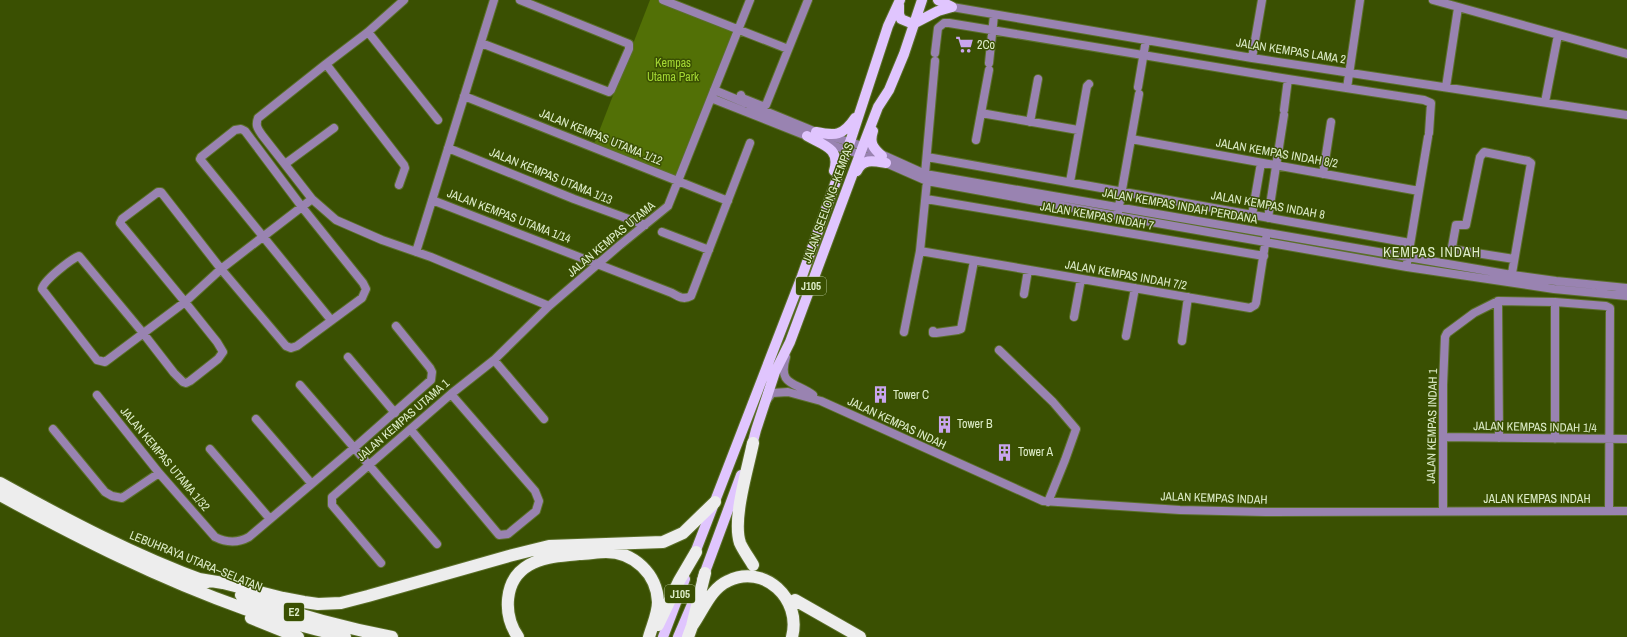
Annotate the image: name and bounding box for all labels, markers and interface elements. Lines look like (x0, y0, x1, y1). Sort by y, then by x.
street label: JALAN KEMPAS LAMA 2 (1235, 34, 1347, 68)
supermarket icon: 2Co (954, 35, 974, 55)
place label: 2Co (977, 37, 995, 53)
park label: Kempas Utama Park (647, 55, 699, 85)
street label: JALAN KEMPAS UTAMA 1/12 (537, 105, 665, 169)
street label: JALAN KEMPAS INDAH 8/2 (1215, 134, 1339, 172)
street label: JALAN SEELONG–KEMPAS (799, 140, 857, 265)
street label: JALAN KEMPAS UTAMA 1/13 (487, 144, 615, 208)
street label: JALAN KEMPAS INDAH PERDANA (1101, 184, 1259, 228)
street label: JALAN KEMPAS UTAMA 1/14 (445, 185, 574, 247)
street label: JALAN KEMPAS INDAH 8 (1210, 187, 1326, 223)
street label: JALAN KEMPAS UTAMA (564, 197, 659, 281)
street label: JALAN KEMPAS INDAH 7 (1039, 198, 1156, 234)
district label: KEMPAS INDAH (1383, 243, 1481, 261)
street label: JALAN KEMPAS INDAH 7/2 (1064, 256, 1188, 294)
road number: J105 (796, 277, 826, 295)
street label: JALAN KEMPAS INDAH 1 (1423, 368, 1441, 484)
street label: JALAN KEMPAS UTAMA 1 (353, 375, 453, 465)
building icon: Tower C (870, 385, 890, 405)
place label: Tower C (893, 387, 929, 403)
street label: JALAN KEMPAS INDAH (845, 393, 949, 453)
street label: JALAN KEMPAS UTAMA 1/32 (117, 404, 213, 514)
building icon: Tower B (934, 414, 954, 434)
place label: Tower B (957, 416, 993, 432)
street label: JALAN KEMPAS INDAH 1/4 (1473, 418, 1597, 436)
building icon: Tower A (995, 442, 1015, 462)
place label: Tower A (1018, 444, 1053, 460)
street label: JALAN KEMPAS INDAH (1160, 488, 1268, 508)
street label: JALAN KEMPAS INDAH (1483, 491, 1591, 507)
street label: LEBUHRAYA UTARA–SELATAN (127, 527, 265, 595)
road number: J105 (665, 585, 695, 603)
road number: E2 (284, 603, 304, 621)

